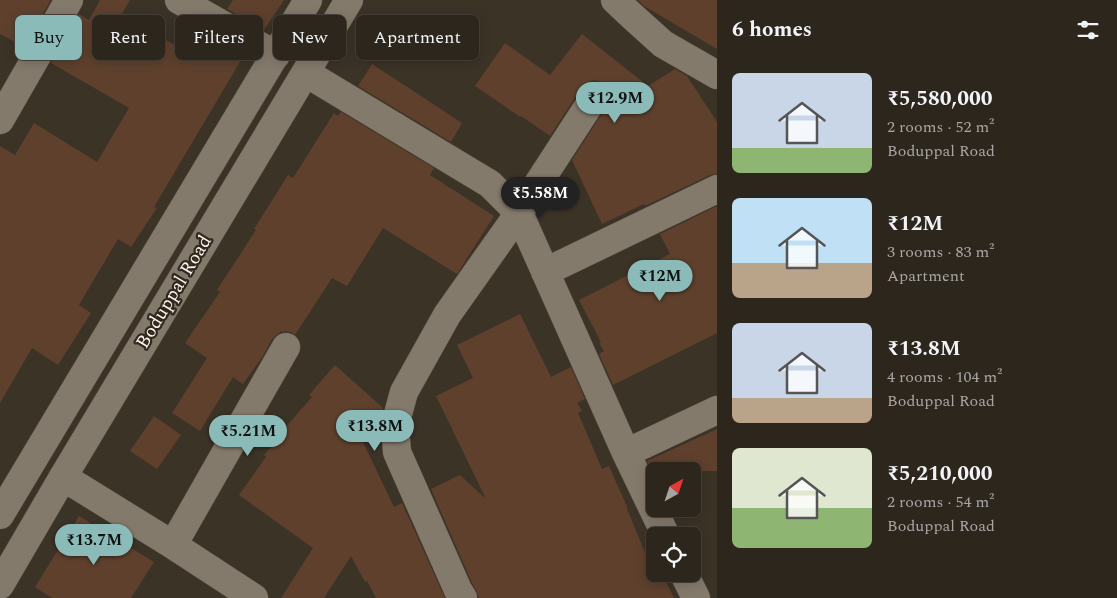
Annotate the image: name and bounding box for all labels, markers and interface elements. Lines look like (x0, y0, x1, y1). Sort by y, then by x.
text: 6 homes (732, 14, 812, 46)
chip: Buy (15, 15, 82, 60)
chip: Rent (92, 15, 165, 60)
chip: Filters (175, 15, 263, 60)
chip: New (273, 15, 346, 60)
chip: Apartment (356, 15, 479, 60)
icon: filters (1074, 16, 1102, 44)
pin: ₹12.9M (574, 82, 656, 124)
text: ₹5,580,000 (887, 83, 993, 115)
text: ₹12.9M (587, 86, 643, 110)
icon: home (772, 93, 832, 153)
text: 2 rooms · 52 m² (887, 115, 994, 139)
text: Boduppal Road (887, 139, 995, 163)
pin: ₹5.58M (499, 176, 581, 219)
text: ₹5.58M (512, 181, 568, 205)
text: ₹12M (887, 208, 943, 240)
icon: home (772, 218, 832, 278)
street label: Boduppal Road (129, 230, 219, 354)
text: 3 rooms · 83 m² (887, 240, 994, 264)
pin: ₹12M (630, 260, 690, 302)
text: ₹12M (639, 264, 681, 288)
text: Apartment (887, 264, 965, 288)
text: ₹13.8M (887, 333, 961, 365)
icon: home (772, 343, 832, 403)
text: 4 rooms · 104 m² (887, 365, 1002, 389)
text: Boduppal Road (887, 389, 995, 413)
pin: ₹13.8M (334, 410, 416, 452)
pin: ₹5.21M (207, 414, 289, 457)
text: ₹13.8M (347, 414, 403, 438)
text: ₹5.21M (220, 419, 276, 443)
text: ₹5,210,000 (887, 458, 993, 490)
north arrow (646, 462, 701, 518)
map controls (646, 462, 701, 582)
icon: home (772, 468, 832, 528)
text: 2 rooms · 54 m² (887, 490, 994, 514)
text: Boduppal Road (887, 514, 995, 538)
pin: ₹13.7M (53, 524, 135, 566)
button: locate (646, 527, 701, 582)
text: ₹13.7M (66, 528, 122, 552)

